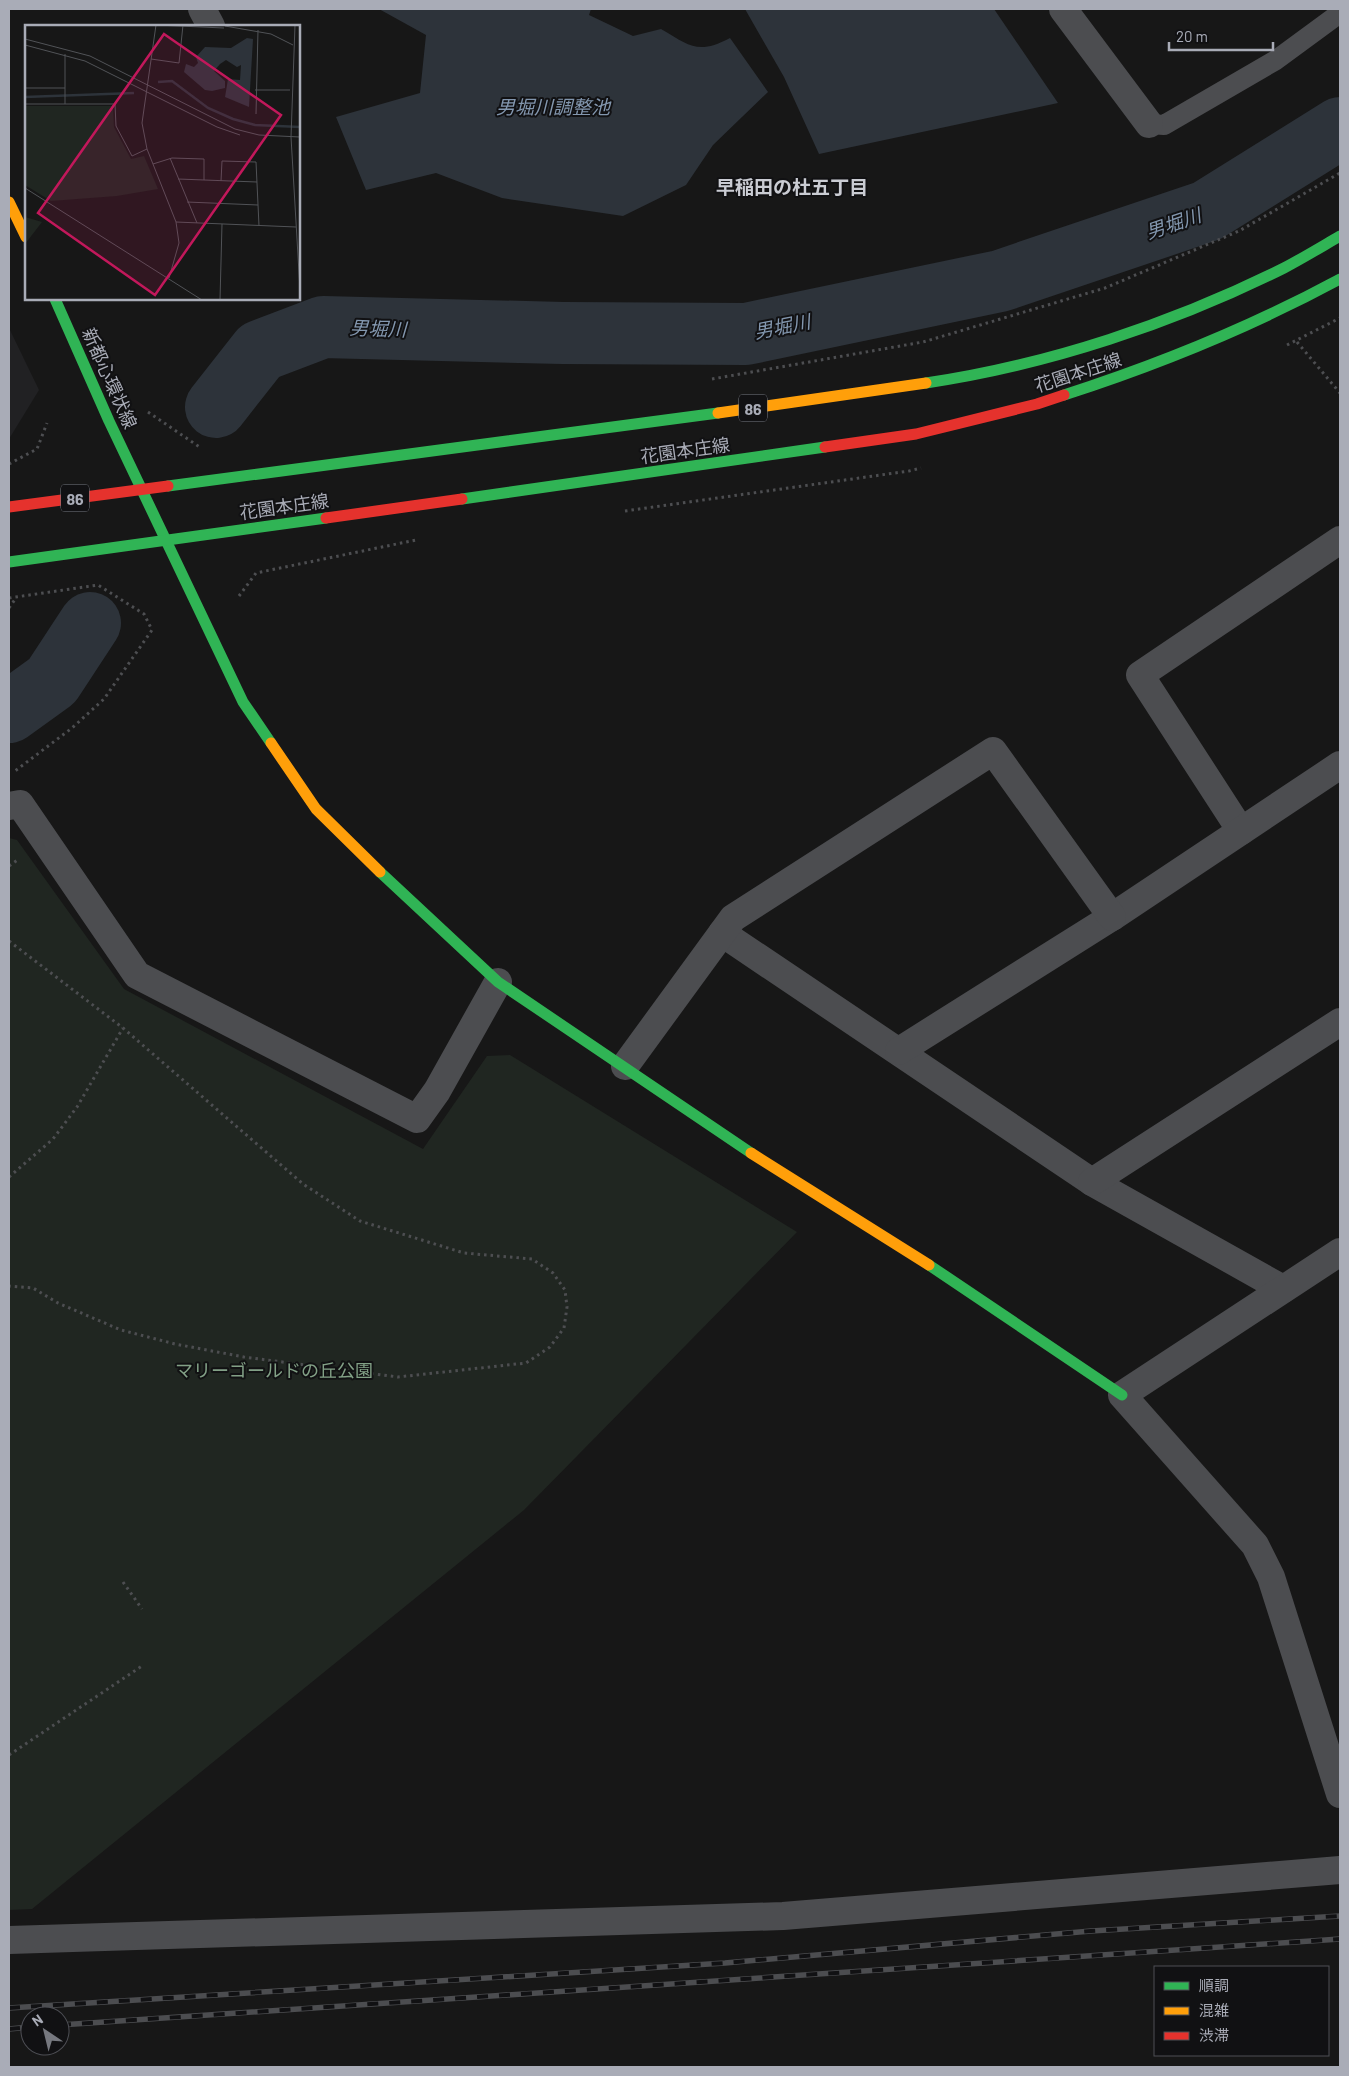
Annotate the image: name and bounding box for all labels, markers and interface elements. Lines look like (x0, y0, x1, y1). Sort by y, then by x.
scale bar (1169, 20, 1273, 52)
inset map (25, 25, 300, 300)
text: 20 m (1176, 27, 1208, 45)
water label: 男堀川調整池 (496, 95, 612, 118)
district label: 早稲田の杜五丁目 (716, 175, 868, 198)
water label: 男堀川 (1142, 202, 1206, 243)
water label: 男堀川 (752, 309, 814, 343)
water label: 男堀川 (349, 316, 409, 341)
street label: 新都心環状線 (78, 324, 142, 432)
street label: 花園本庄線 (1032, 348, 1124, 396)
road number: 86 (739, 394, 767, 422)
street label: 花園本庄線 (639, 433, 731, 467)
road number: 86 (61, 484, 89, 512)
street label: 花園本庄線 (238, 489, 330, 523)
park label: マリーゴールドの丘公園 (175, 1359, 373, 1381)
legend (1154, 1966, 1329, 2056)
text: 順調 (1199, 1976, 1229, 1994)
text: 混雑 (1199, 2001, 1229, 2019)
north arrow (20, 2006, 70, 2056)
text: N (29, 2010, 46, 2030)
text: 渋滞 (1199, 2026, 1229, 2044)

